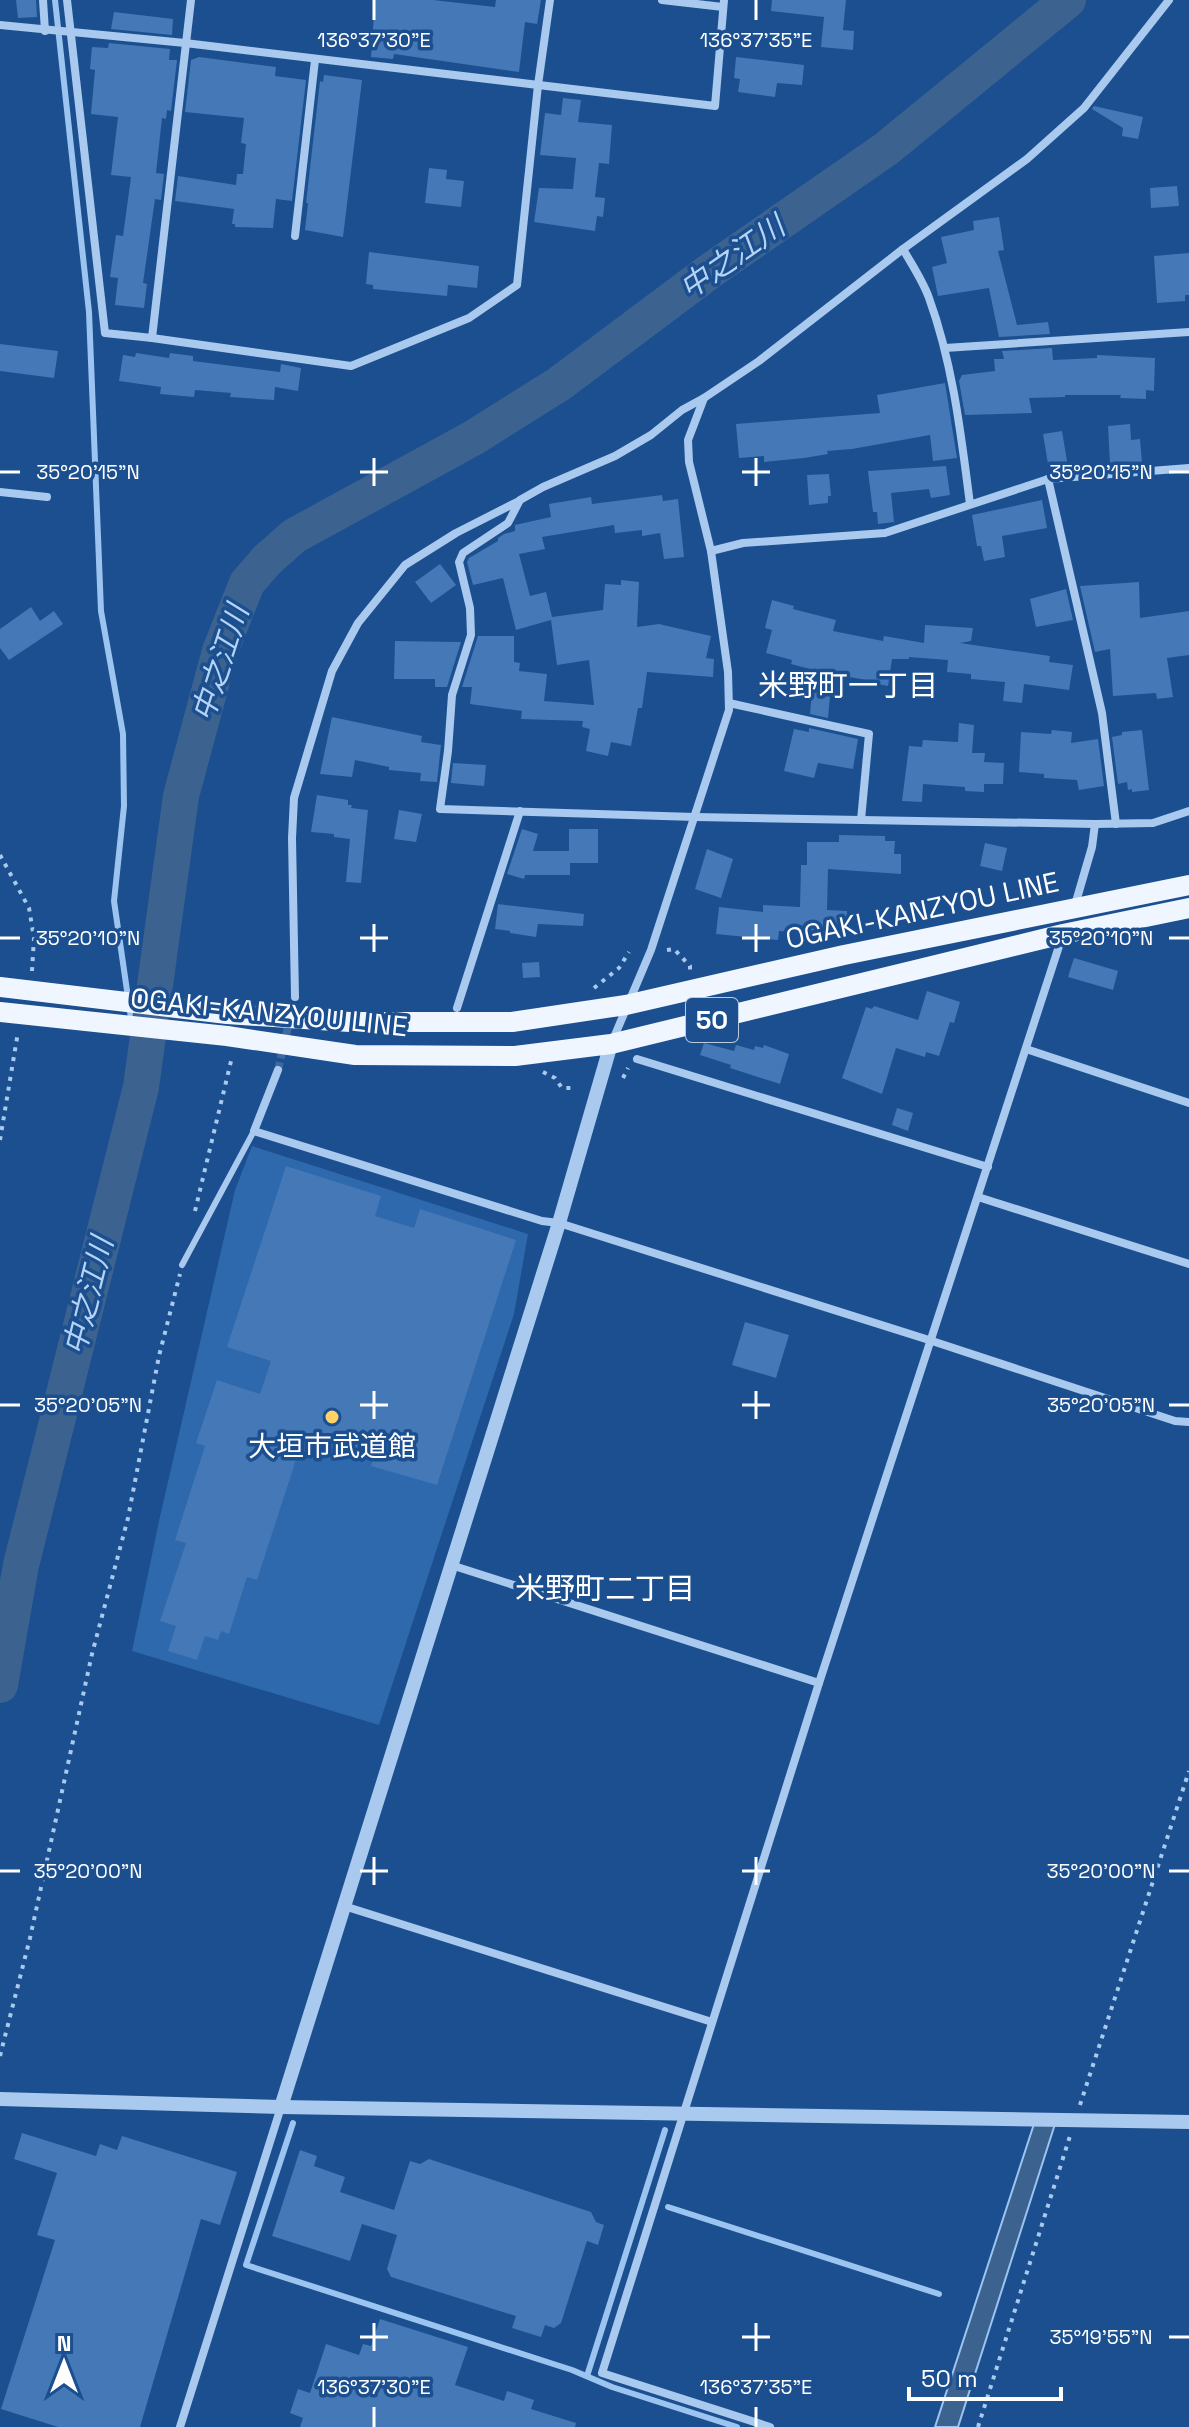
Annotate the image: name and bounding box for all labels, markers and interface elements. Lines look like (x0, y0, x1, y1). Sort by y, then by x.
text: 136°37'30"E (317, 27, 431, 53)
text: 136°37'35"E (700, 27, 812, 53)
water label: 中之江川 (672, 205, 795, 307)
text: 35°20'15"N (36, 459, 140, 485)
text: 35°20'15"N (1049, 459, 1153, 485)
water label: 中之江川 (183, 597, 258, 726)
district label: 米野町一丁目 (758, 666, 938, 705)
street label: OGAKI-KANZYOU LINE (782, 863, 1062, 957)
text: 35°20'10"N (36, 925, 140, 951)
text: 35°20'10"N (1049, 925, 1153, 951)
street label: OGAKI-KANZYOU LINE (129, 980, 409, 1044)
road number: 50 (686, 998, 738, 1042)
water label: 中之江川 (55, 1230, 122, 1359)
text: 35°20'05"N (34, 1392, 142, 1418)
text: 35°20'05"N (1047, 1392, 1155, 1418)
marker: 大垣市武道館 (323, 1408, 341, 1426)
place label: 大垣市武道館 (248, 1428, 416, 1464)
district label: 米野町二丁目 (515, 1569, 695, 1608)
text: 35°20'00"N (34, 1858, 143, 1884)
text: 35°20'00"N (1047, 1858, 1156, 1884)
north arrow (24, 2323, 104, 2403)
text: 35°19'55"N (1049, 2324, 1153, 2350)
text: N (57, 2329, 71, 2357)
scale bar (909, 2351, 1061, 2401)
text: 50 m (921, 2363, 978, 2394)
text: 136°37'30"E (317, 2374, 431, 2400)
text: 136°37'35"E (700, 2374, 812, 2400)

